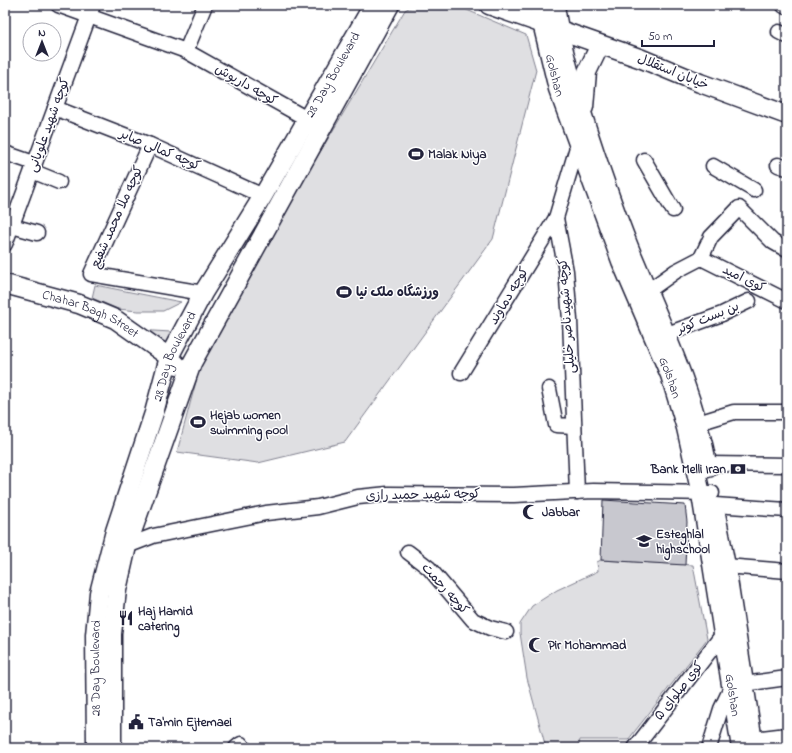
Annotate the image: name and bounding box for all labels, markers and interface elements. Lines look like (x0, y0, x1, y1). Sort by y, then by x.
north arrow (22, 22, 62, 62)
scale bar (642, 22, 714, 48)
text: N (38, 25, 46, 41)
street label: 28 Day Boulevard (301, 28, 365, 121)
text: 50 m (648, 28, 672, 46)
street label: خیابان استقلال (635, 49, 711, 95)
street label: Golshan (540, 52, 569, 99)
street label: کوچه داریوش (211, 59, 281, 111)
street label: کوچه شهید علویانی (23, 75, 75, 175)
street label: کوچه کمالی صابر (115, 124, 204, 176)
sports icon: Malak Niya (407, 145, 425, 163)
place label: Malak Niya (428, 145, 486, 166)
street label: کوچه ملا محمد شفیع (86, 162, 148, 271)
street label: کوچه شهیدناصر خلیلی (553, 257, 581, 374)
street label: کوی امید (719, 260, 769, 298)
street label: کوچه دماوند (484, 263, 534, 329)
sports icon: ورزشگاه ملک نیا (335, 283, 353, 301)
place label: ورزشگاه ملک نیا (356, 283, 439, 302)
street label: Chahar Bagh Street (40, 285, 143, 343)
street label: بن بست کوثر (673, 297, 742, 339)
street label: 28 Day Boulevard (148, 307, 201, 403)
street label: Golshan (654, 354, 686, 401)
place label: Hejab women swimming pool (210, 406, 288, 442)
sports icon: Hejab women swimming pool (189, 413, 207, 431)
place label: Bank Melli Iran (650, 460, 727, 479)
bank icon: Bank Melli Iran (729, 460, 747, 478)
street label: کوچه شهید حمید رازی (365, 484, 481, 506)
mosque icon: Jabbar (521, 503, 539, 521)
place label: Jabbar (542, 503, 581, 522)
place label: Esteghlal highschool (656, 525, 710, 561)
school or university icon: Esteghlal highschool (635, 532, 653, 550)
street label: کوچه رحمت (417, 559, 473, 619)
place label: Haj Hamid catering (138, 602, 193, 638)
restaurant icon: Haj Hamid catering (117, 609, 135, 627)
street label: 28 Day Boulevard (85, 618, 106, 716)
mosque icon: Pir Mohammad (527, 636, 545, 654)
place label: Pir Mohammad (548, 636, 627, 655)
street label: کوی صلوای ۵ (650, 657, 709, 725)
street label: Golshan (720, 672, 745, 718)
public building icon: Ta'min Ejtemaei (127, 713, 145, 731)
place label: Ta'min Ejtemaei (148, 713, 232, 732)

